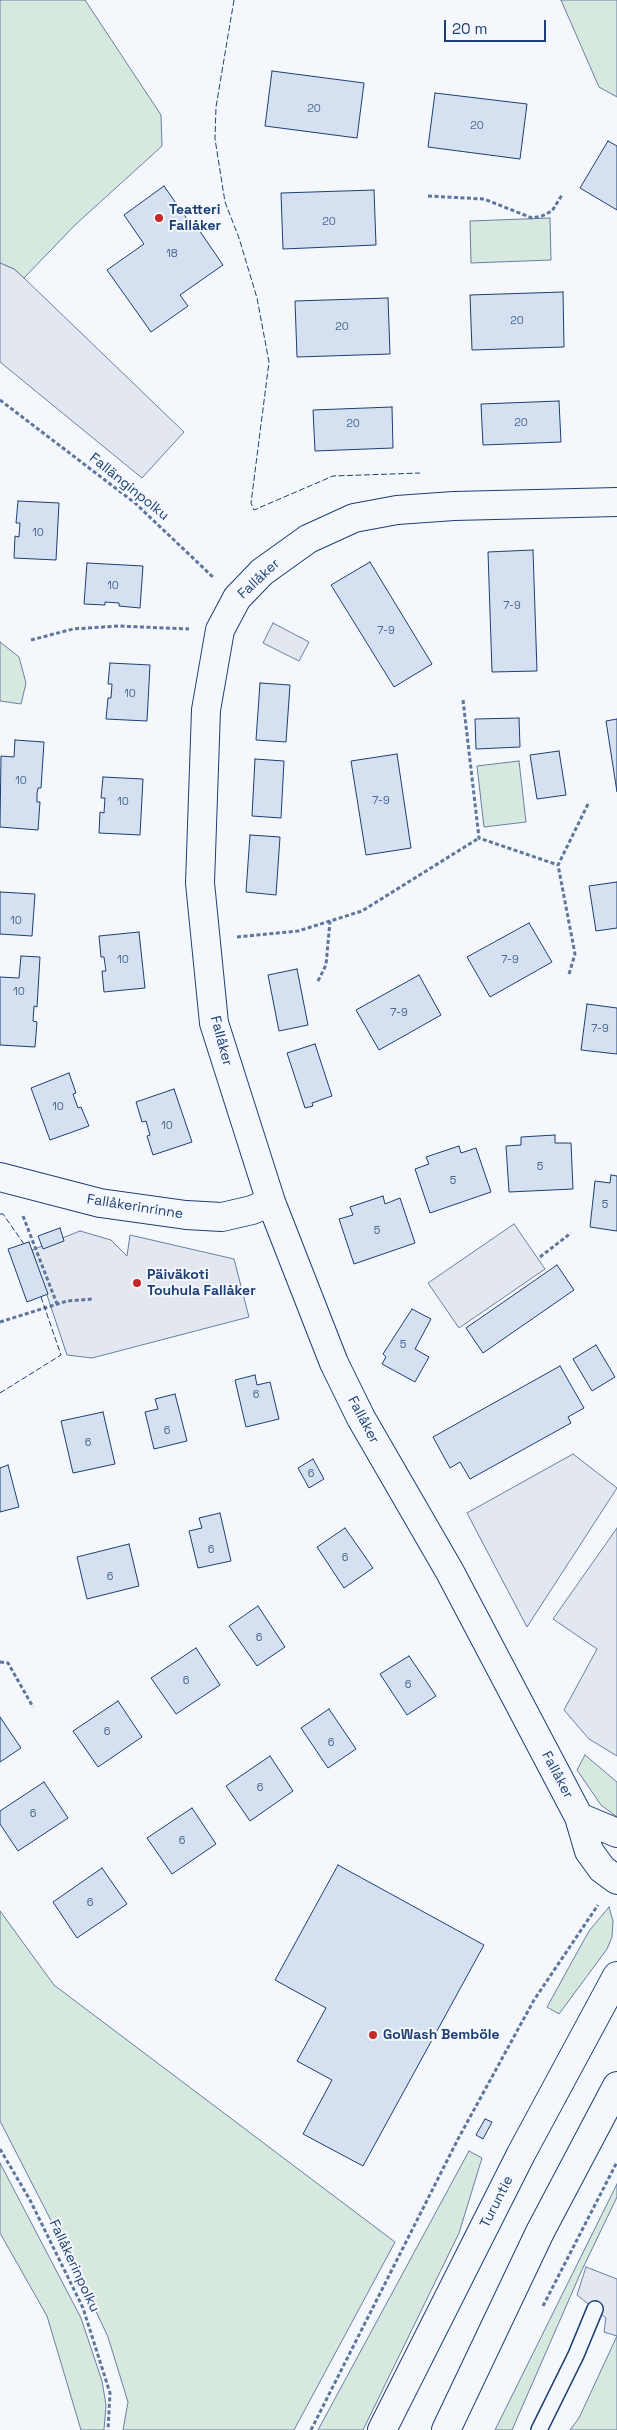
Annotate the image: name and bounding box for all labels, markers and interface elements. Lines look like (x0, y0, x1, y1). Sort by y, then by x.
scale bar (447, 10, 550, 42)
text: 20 m (452, 19, 487, 38)
house number: 20 (307, 102, 321, 116)
house number: 20 (470, 119, 484, 133)
place label: Teatteri Fallåker (169, 202, 221, 234)
marker: Teatteri Fallåker (153, 212, 165, 224)
house number: 20 (322, 215, 336, 229)
house number: 18 (166, 247, 178, 261)
house number: 20 (510, 314, 524, 328)
house number: 20 (335, 320, 349, 334)
house number: 20 (514, 416, 528, 430)
house number: 20 (346, 417, 360, 431)
street label: Fallänginpolku (86, 450, 172, 524)
house number: 10 (32, 526, 44, 540)
street label: Fallåker (235, 555, 283, 603)
house number: 10 (107, 579, 119, 593)
house number: 7-9 (503, 599, 521, 613)
house number: 7-9 (377, 624, 395, 638)
house number: 10 (124, 687, 136, 701)
house number: 10 (15, 774, 27, 788)
house number: 7-9 (372, 794, 390, 808)
house number: 10 (117, 795, 129, 809)
house number: 10 (10, 914, 22, 928)
house number: 10 (117, 953, 129, 967)
house number: 7-9 (501, 953, 519, 967)
house number: 10 (13, 985, 25, 999)
house number: 7-9 (390, 1006, 408, 1020)
street label: Fallåker (206, 1014, 236, 1068)
house number: 7-9 (591, 1022, 609, 1036)
house number: 10 (52, 1100, 64, 1114)
house number: 10 (161, 1119, 173, 1133)
house number: 5 (537, 1160, 543, 1174)
house number: 5 (450, 1174, 456, 1188)
street label: Fallåkerinrinne (86, 1191, 184, 1223)
house number: 5 (602, 1198, 608, 1212)
house number: 5 (374, 1224, 380, 1238)
place label: Päiväkoti Touhula Fallåker (147, 1267, 256, 1300)
marker: Päiväkoti Touhula Fallåker (131, 1277, 143, 1289)
house number: 5 (400, 1338, 406, 1352)
house number: 6 (253, 1388, 259, 1402)
street label: Fallåker (344, 1393, 382, 1447)
house number: 6 (164, 1424, 170, 1438)
house number: 6 (85, 1436, 91, 1450)
house number: 6 (308, 1467, 314, 1481)
house number: 6 (208, 1543, 214, 1557)
house number: 6 (342, 1551, 348, 1565)
house number: 6 (107, 1570, 113, 1584)
house number: 6 (256, 1631, 262, 1645)
house number: 6 (183, 1674, 189, 1688)
house number: 6 (405, 1678, 411, 1692)
house number: 6 (104, 1725, 110, 1739)
house number: 6 (328, 1736, 334, 1750)
street label: Fallåker (538, 1748, 576, 1802)
house number: 6 (257, 1781, 263, 1795)
house number: 6 (30, 1807, 36, 1821)
house number: 6 (179, 1834, 185, 1848)
house number: 6 (87, 1896, 93, 1910)
place label: GoWash Bemböle (383, 2027, 500, 2043)
marker: GoWash Bemböle (367, 2029, 379, 2041)
street label: Turuntie (477, 2173, 517, 2231)
street label: Fallåkerinpolku (45, 2217, 103, 2315)

